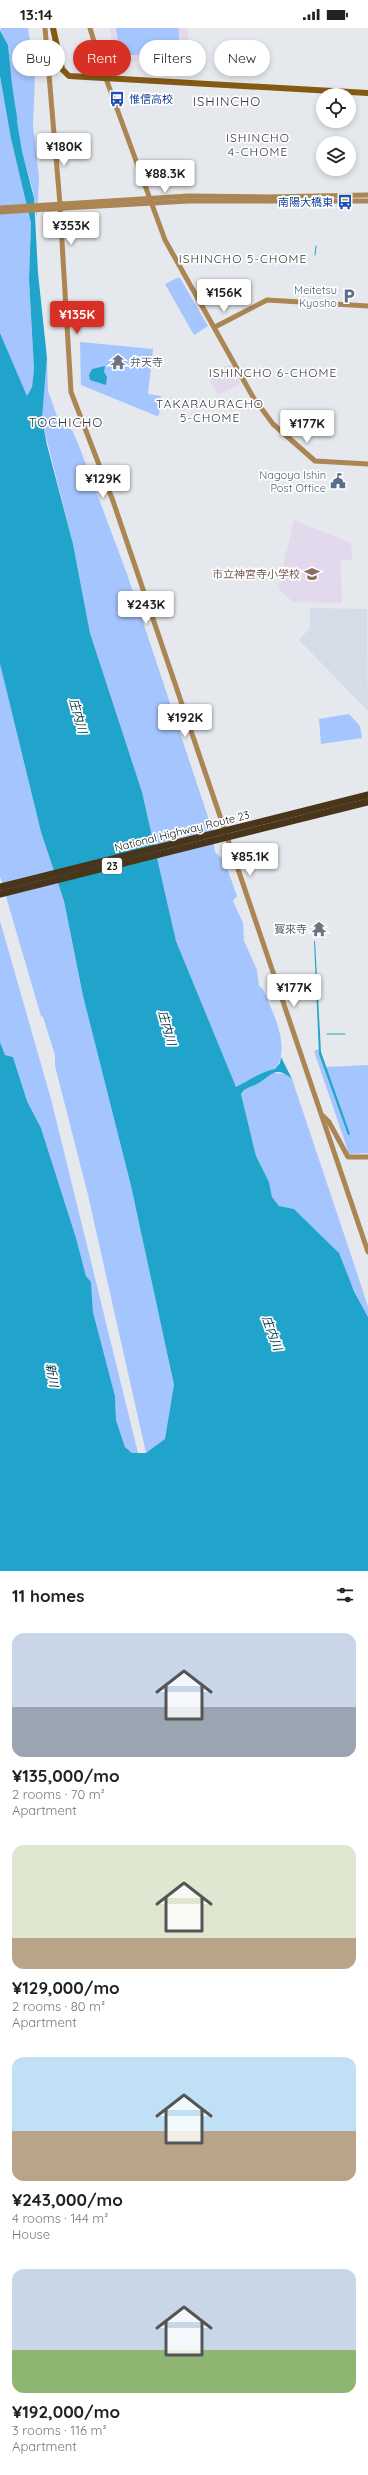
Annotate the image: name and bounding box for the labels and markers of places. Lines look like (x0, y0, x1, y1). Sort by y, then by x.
bus stop icon: 惟信高校 (108, 90, 126, 108)
place label: 惟信高校 (129, 92, 173, 106)
pin: ¥180K (36, 133, 92, 167)
pin: ¥88.3K (132, 160, 198, 194)
bus stop icon: 南陽大橋東 (336, 193, 354, 211)
place label: 南陽大橋東 (278, 195, 333, 209)
pin: ¥353K (43, 212, 99, 246)
pin: ¥156K (196, 279, 252, 313)
place label: Meitetsu Kyosho (294, 283, 337, 310)
parking icon: Meitetsu Kyosho (340, 287, 358, 305)
pin: ¥135K (49, 301, 105, 335)
temple icon: 弁天寺 (109, 353, 127, 371)
place label: 弁天寺 (130, 355, 163, 369)
pin: ¥177K (279, 410, 335, 444)
pin: ¥129K (75, 465, 131, 499)
place label: Nagoya Ishin Post Office (259, 468, 326, 495)
public building icon: Nagoya Ishin Post Office (329, 472, 347, 490)
school or university icon: 市立神宮寺小学校 (303, 565, 321, 583)
place label: 市立神宮寺小学校 (212, 567, 300, 581)
pin: ¥243K (118, 591, 174, 625)
pin: ¥192K (157, 704, 213, 738)
pin: ¥85.1K (217, 843, 283, 877)
temple icon: 寳來寺 (310, 920, 328, 938)
place label: 寳來寺 (274, 922, 307, 936)
pin: ¥177K (266, 974, 322, 1008)

